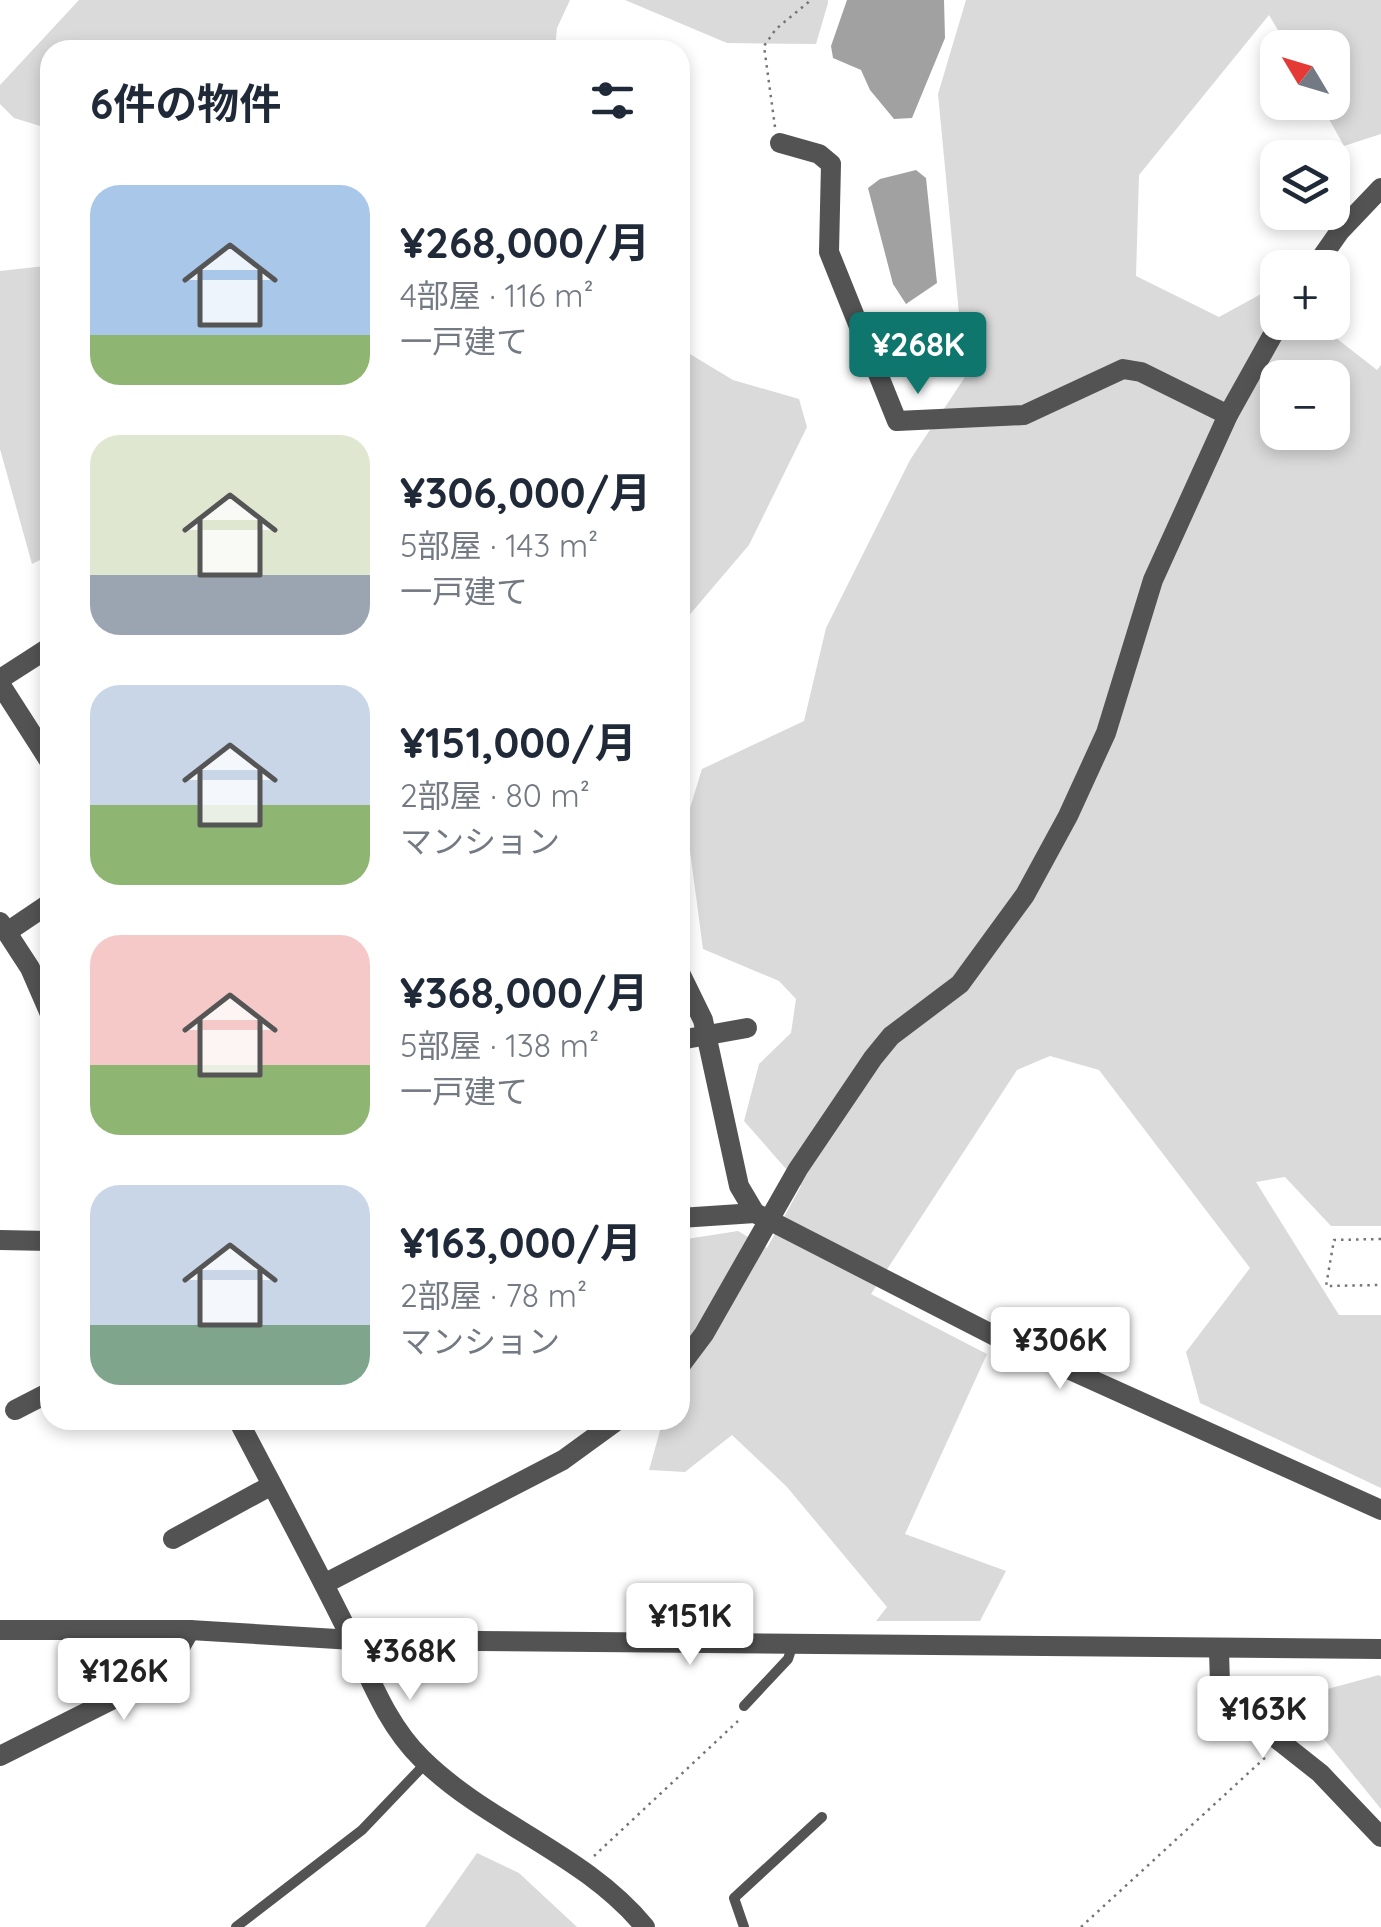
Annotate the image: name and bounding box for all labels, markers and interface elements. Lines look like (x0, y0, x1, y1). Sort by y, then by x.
north arrow (1260, 30, 1350, 120)
map controls (1260, 30, 1350, 450)
icon: filters (585, 73, 640, 128)
text: 6件の物件 (90, 77, 281, 130)
button: layers (1260, 140, 1350, 230)
text: ¥268,000/月 (400, 216, 650, 269)
icon: home (170, 225, 290, 345)
button: + (1260, 250, 1350, 340)
text: 4部屋 · 116 m² (400, 275, 594, 315)
pin: ¥268K (848, 312, 988, 397)
text: 一戸建て (400, 321, 528, 361)
text: ¥268K (871, 324, 965, 364)
button: − (1260, 360, 1350, 450)
text: ¥306,000/月 (400, 466, 651, 519)
icon: home (170, 475, 290, 595)
text: 5部屋 · 143 m² (400, 525, 598, 565)
text: 一戸建て (400, 571, 528, 611)
text: ¥151,000/月 (400, 716, 637, 769)
icon: home (170, 725, 290, 845)
text: 2部屋 · 80 m² (400, 775, 590, 815)
text: マンション (400, 821, 560, 861)
text: ¥368,000/月 (400, 966, 649, 1019)
icon: home (170, 975, 290, 1095)
text: 5部屋 · 138 m² (400, 1025, 599, 1065)
text: 一戸建て (400, 1071, 528, 1111)
text: ¥163,000/月 (400, 1216, 642, 1269)
icon: home (170, 1225, 290, 1345)
text: 2部屋 · 78 m² (400, 1275, 587, 1315)
pin: ¥306K (990, 1307, 1130, 1392)
text: ¥306K (1013, 1319, 1107, 1359)
text: マンション (400, 1321, 560, 1361)
pin: ¥151K (620, 1583, 760, 1668)
text: ¥151K (648, 1595, 732, 1635)
pin: ¥368K (340, 1618, 480, 1703)
text: ¥368K (364, 1630, 456, 1670)
pin: ¥126K (54, 1638, 194, 1723)
text: ¥126K (80, 1650, 168, 1690)
pin: ¥163K (1193, 1676, 1333, 1761)
text: ¥163K (1219, 1688, 1307, 1728)

